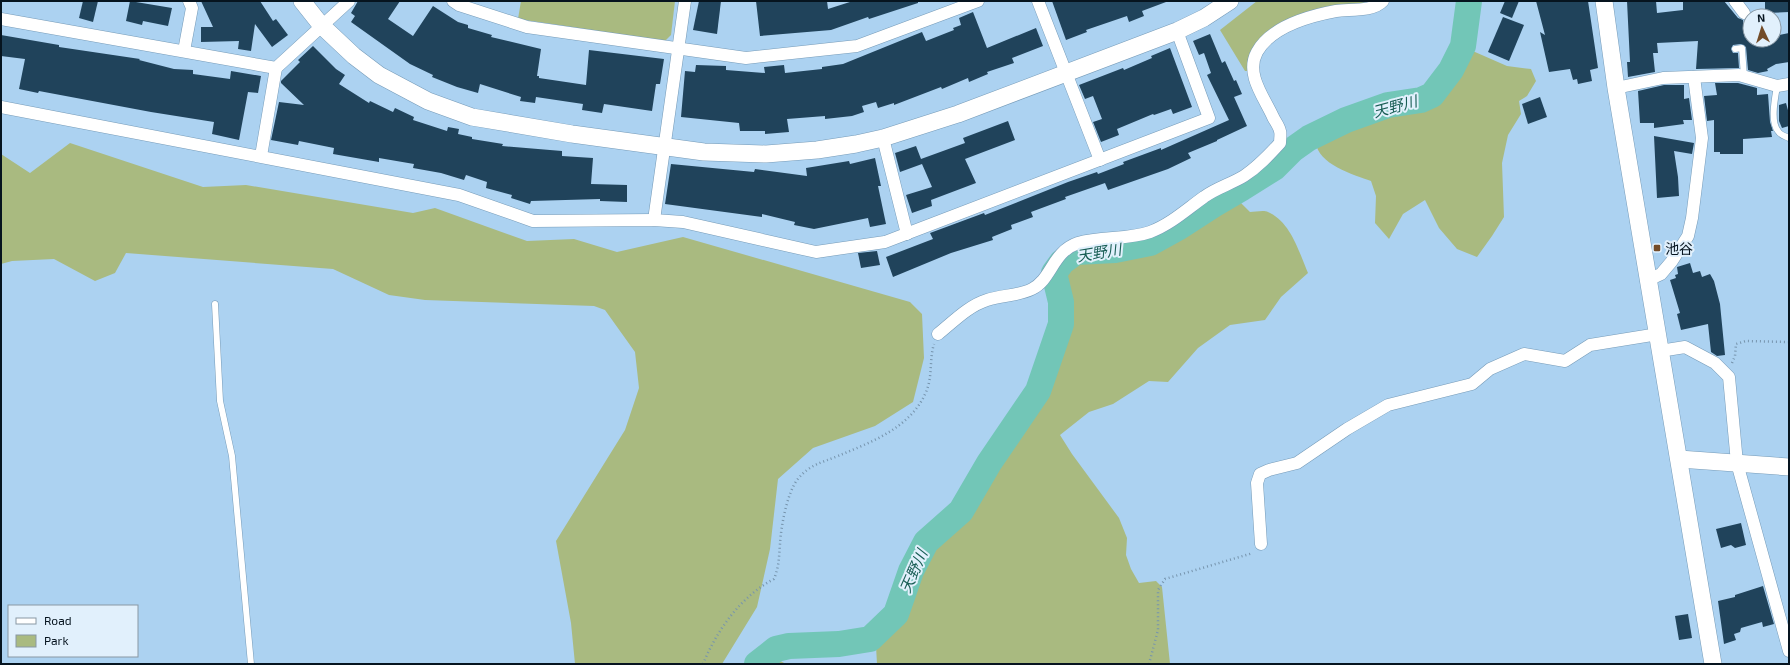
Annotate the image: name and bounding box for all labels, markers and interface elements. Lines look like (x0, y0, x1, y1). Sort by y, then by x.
north arrow (1742, 8, 1782, 48)
text: N (1757, 11, 1766, 24)
water label: 天野川 (1371, 91, 1421, 121)
water label: 天野川 (1075, 239, 1125, 264)
place label: 池谷 (1665, 240, 1693, 257)
marker: 池谷 (1652, 243, 1662, 253)
water label: 天野川 (896, 545, 931, 595)
legend (8, 605, 138, 657)
text: Road (44, 613, 72, 627)
text: Park (44, 633, 69, 647)

